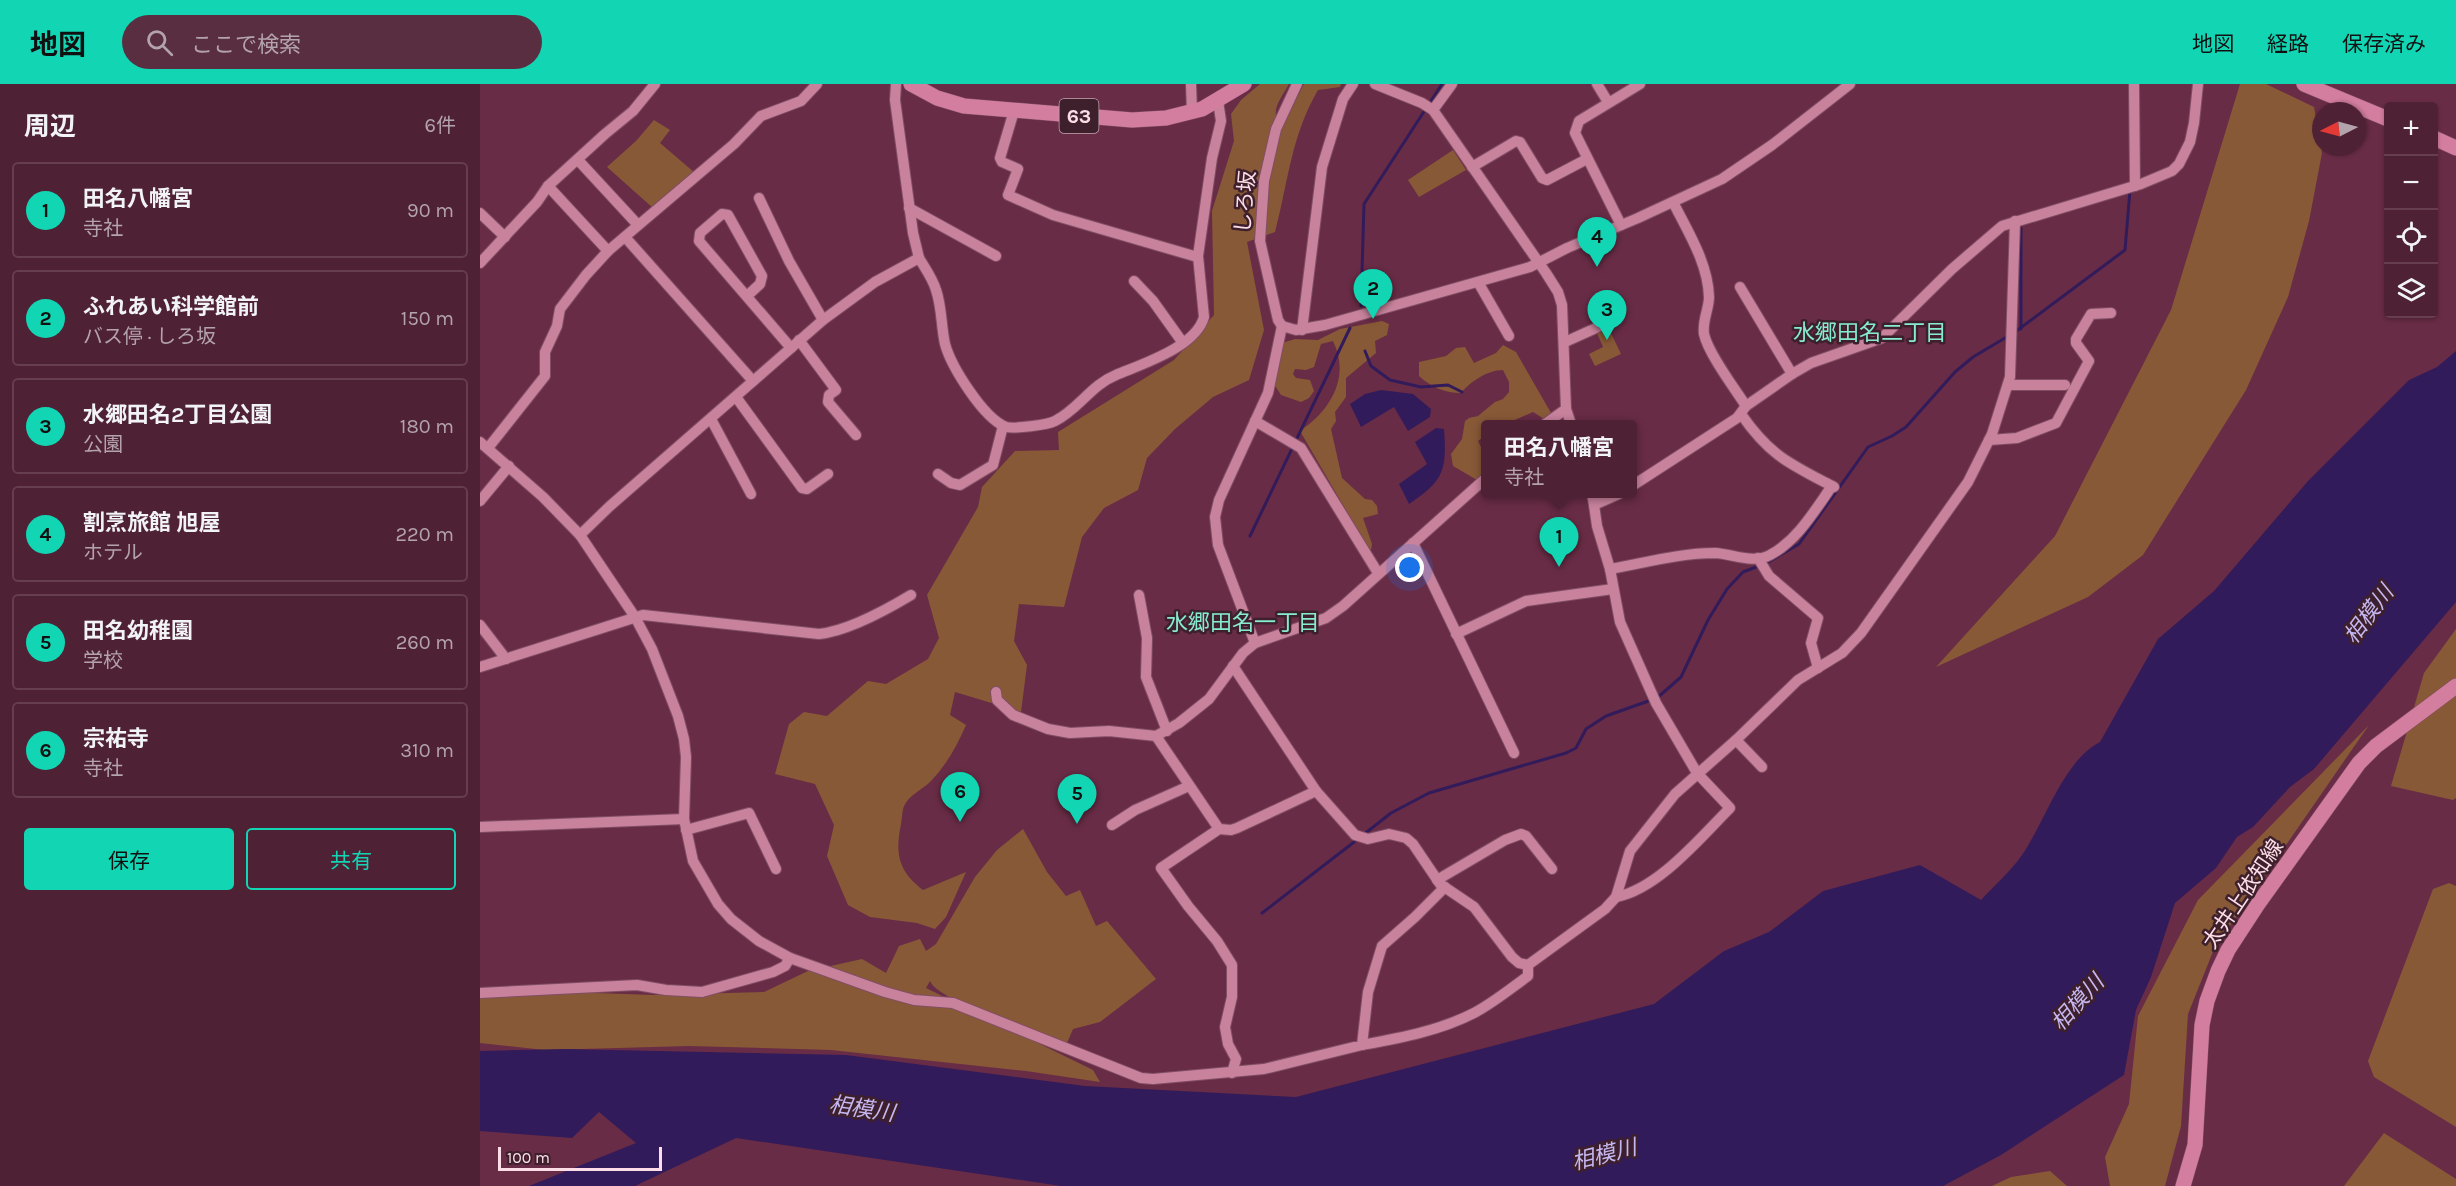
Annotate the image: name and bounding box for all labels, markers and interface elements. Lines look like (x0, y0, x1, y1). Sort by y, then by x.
search box (122, 15, 542, 69)
icon: search (143, 26, 176, 59)
text: 地図 (30, 28, 86, 61)
text: ここで検索 (191, 32, 301, 58)
text: 地図 (2192, 32, 2234, 56)
text: 経路 (2267, 32, 2309, 56)
text: 保存済み (2342, 32, 2426, 56)
road number: 63 (1060, 99, 1098, 133)
north arrow (2312, 102, 2366, 156)
map controls (2384, 102, 2438, 318)
button: + (2384, 102, 2438, 156)
text: 周辺 (24, 111, 76, 142)
text: 6件 (425, 114, 456, 137)
button: − (2384, 156, 2438, 210)
street label: しろ坂 (1230, 170, 1260, 234)
text: 田名八幡宮 (83, 186, 193, 212)
text: 1 (42, 199, 49, 222)
text: 90 m (407, 199, 454, 222)
button: locate (2384, 210, 2438, 264)
text: 寺社 (83, 217, 123, 240)
pin: 4 (1578, 218, 1616, 267)
button: layers (2384, 264, 2438, 318)
pin: 2 (1354, 270, 1392, 319)
pin: 3 (1588, 290, 1626, 340)
text: ふれあい科学館前 (83, 294, 259, 320)
text: 2 (39, 307, 52, 330)
text: 150 m (401, 307, 454, 330)
district label: 水郷田名二丁目 (1793, 320, 1947, 346)
text: バス停 · しろ坂 (83, 325, 216, 348)
text: 水郷田名2丁目公園 (83, 402, 272, 428)
text: 3 (39, 415, 52, 438)
text: 180 m (400, 415, 454, 438)
popup (1481, 420, 1637, 498)
text: 公園 (83, 433, 123, 456)
text: 田名八幡宮 (1504, 435, 1614, 461)
text: 寺社 (1504, 466, 1544, 489)
text: 割烹旅館 旭屋 (83, 510, 221, 536)
pin: 1 (1540, 518, 1578, 567)
text: 4 (40, 523, 51, 546)
text: 220 m (395, 523, 454, 546)
text: ホテル (83, 541, 143, 564)
your location (1395, 553, 1424, 582)
water label: 相模川 (2339, 579, 2400, 649)
district label: 水郷田名一丁目 (1166, 610, 1320, 636)
text: 田名幼稚園 (83, 618, 193, 644)
text: 5 (40, 631, 51, 654)
text: 260 m (396, 631, 454, 654)
text: 学校 (83, 649, 123, 672)
text: 宗祐寺 (83, 726, 149, 752)
text: 6 (39, 739, 52, 762)
text: 310 m (400, 739, 454, 762)
text: 寺社 (83, 757, 123, 780)
pin: 6 (940, 772, 980, 822)
pin: 5 (1058, 774, 1096, 824)
button: 保存 (24, 828, 234, 890)
button: 共有 (246, 828, 456, 890)
street label: 太井上依知線 (2198, 835, 2288, 953)
water label: 相模川 (2046, 968, 2111, 1036)
water label: 相模川 (827, 1092, 898, 1127)
water label: 相模川 (1569, 1134, 1641, 1176)
scale bar (498, 1144, 662, 1172)
text: 100 m (507, 1148, 550, 1167)

